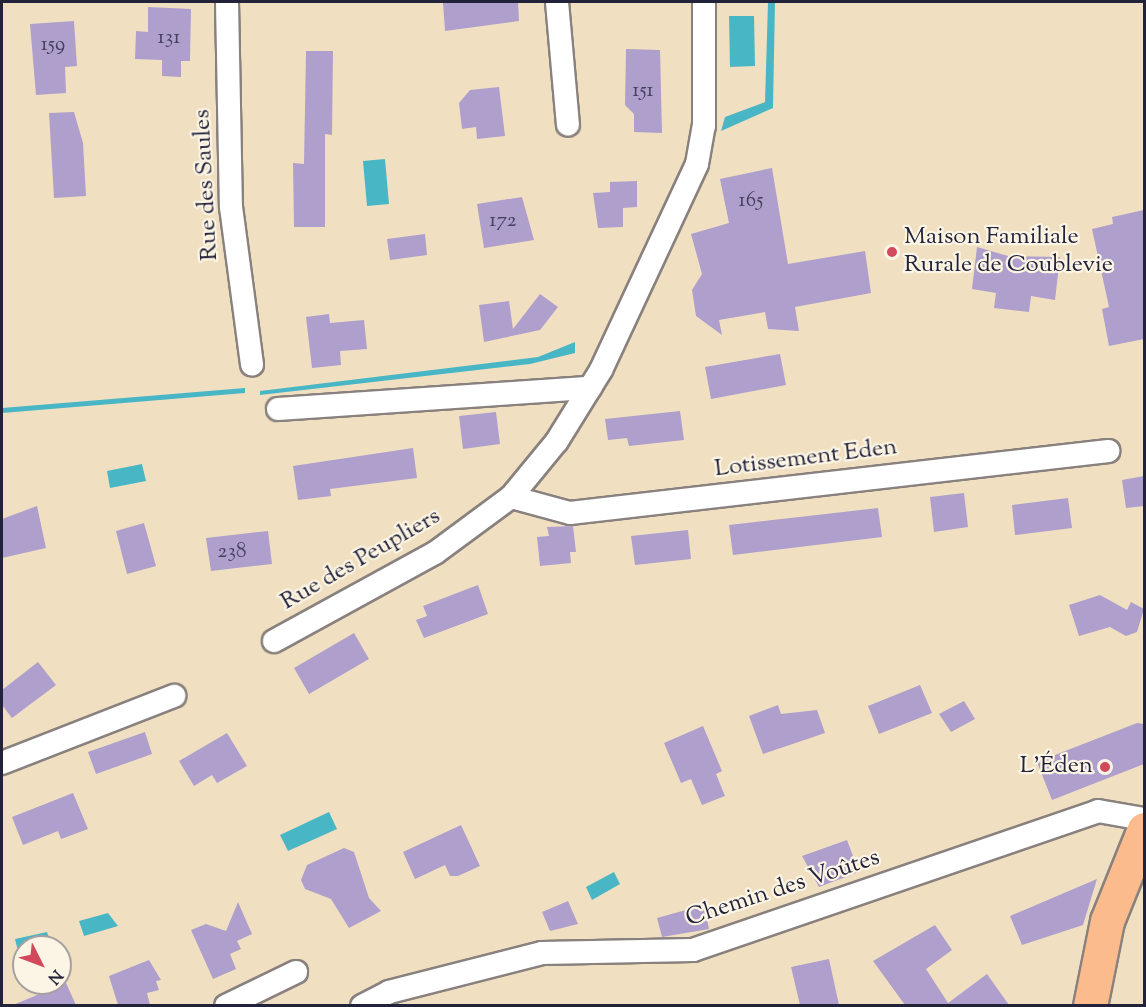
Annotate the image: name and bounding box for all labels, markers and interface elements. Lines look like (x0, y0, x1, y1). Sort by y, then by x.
house number: 131 (158, 25, 180, 51)
house number: 159 (41, 32, 65, 58)
house number: 151 (632, 78, 654, 104)
street label: Rue des Saules (189, 109, 225, 261)
house number: 165 (739, 188, 763, 214)
house number: 172 (489, 208, 517, 234)
place label: Maison Familiale Rurale de Coublevie (904, 224, 1113, 280)
marker: Maison Familiale Rurale de Coublevie (885, 245, 899, 259)
street label: Lotissement Eden (713, 434, 899, 484)
street label: Rue des Peupliers (276, 503, 446, 617)
house number: 238 (218, 539, 246, 565)
place label: L'Éden (1020, 753, 1093, 781)
marker: L'Éden (1098, 760, 1112, 774)
street label: Chemin des Voûtes (682, 844, 884, 934)
north arrow (12, 935, 72, 995)
text: N (41, 964, 67, 988)

